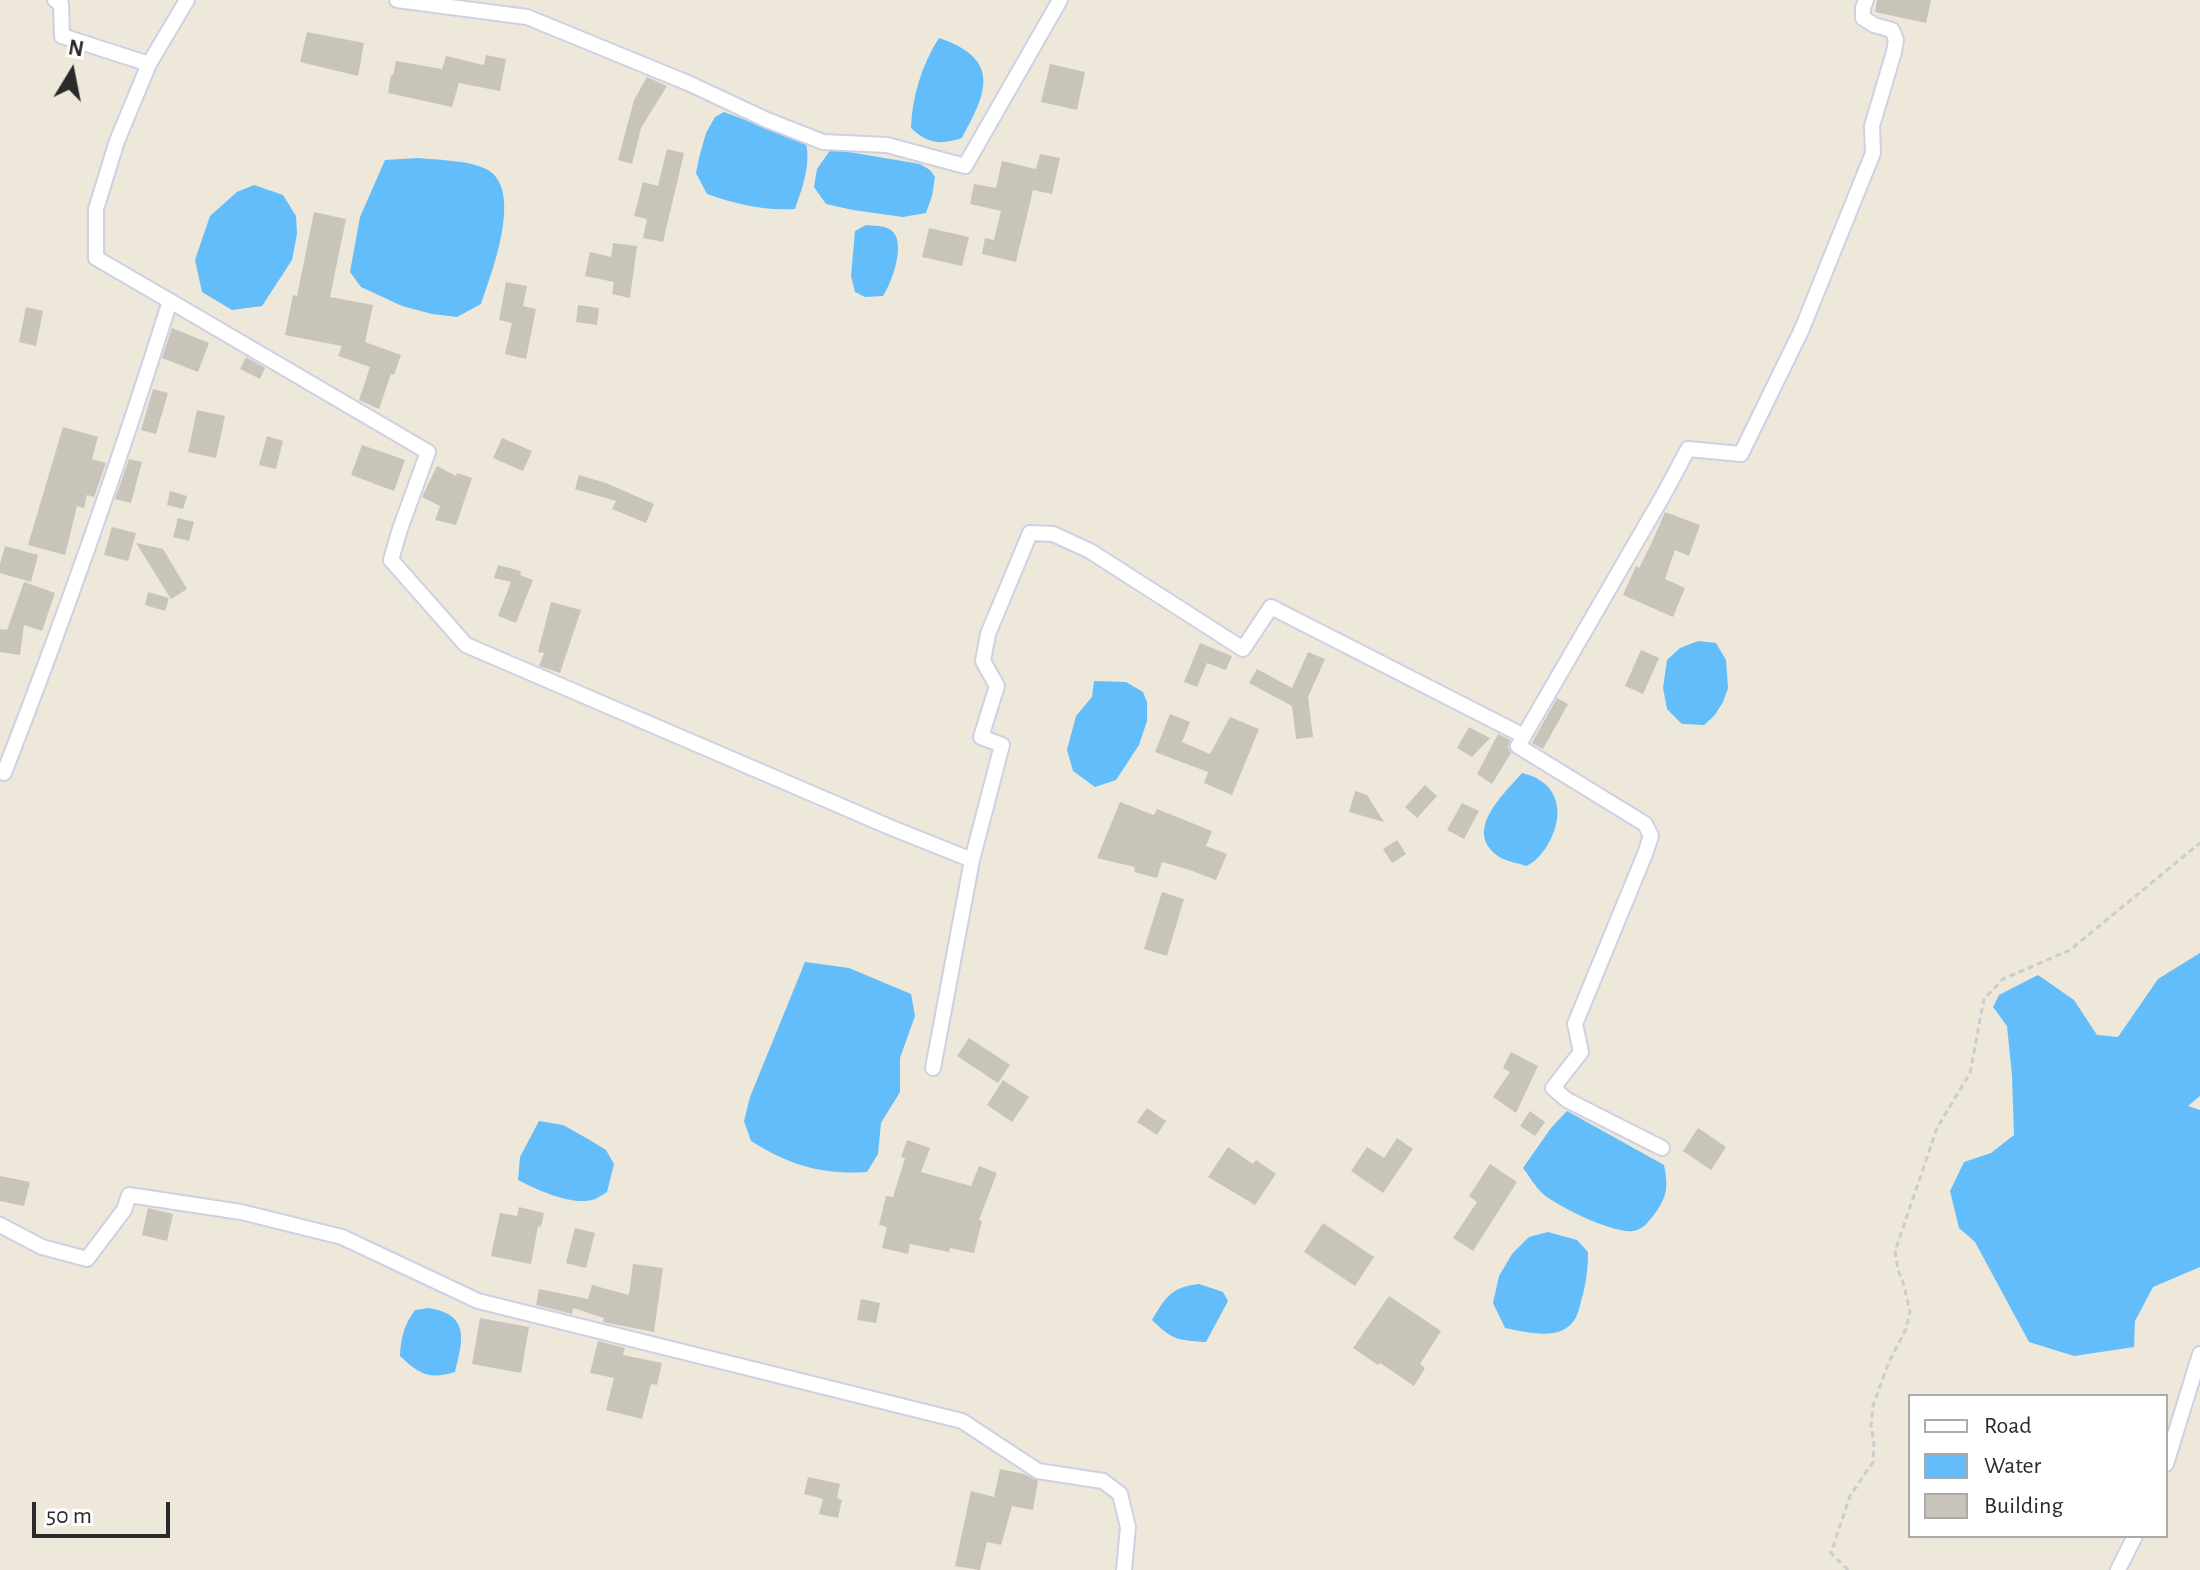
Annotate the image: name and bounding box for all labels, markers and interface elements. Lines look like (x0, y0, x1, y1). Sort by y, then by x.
north arrow (32, 32, 112, 112)
text: N (67, 36, 86, 61)
legend (1908, 1394, 2168, 1538)
text: Road (1984, 1414, 2032, 1438)
text: Water (1984, 1454, 2041, 1478)
scale bar (36, 1486, 174, 1536)
text: Building (1984, 1494, 2063, 1518)
text: 50 m (46, 1504, 92, 1528)

